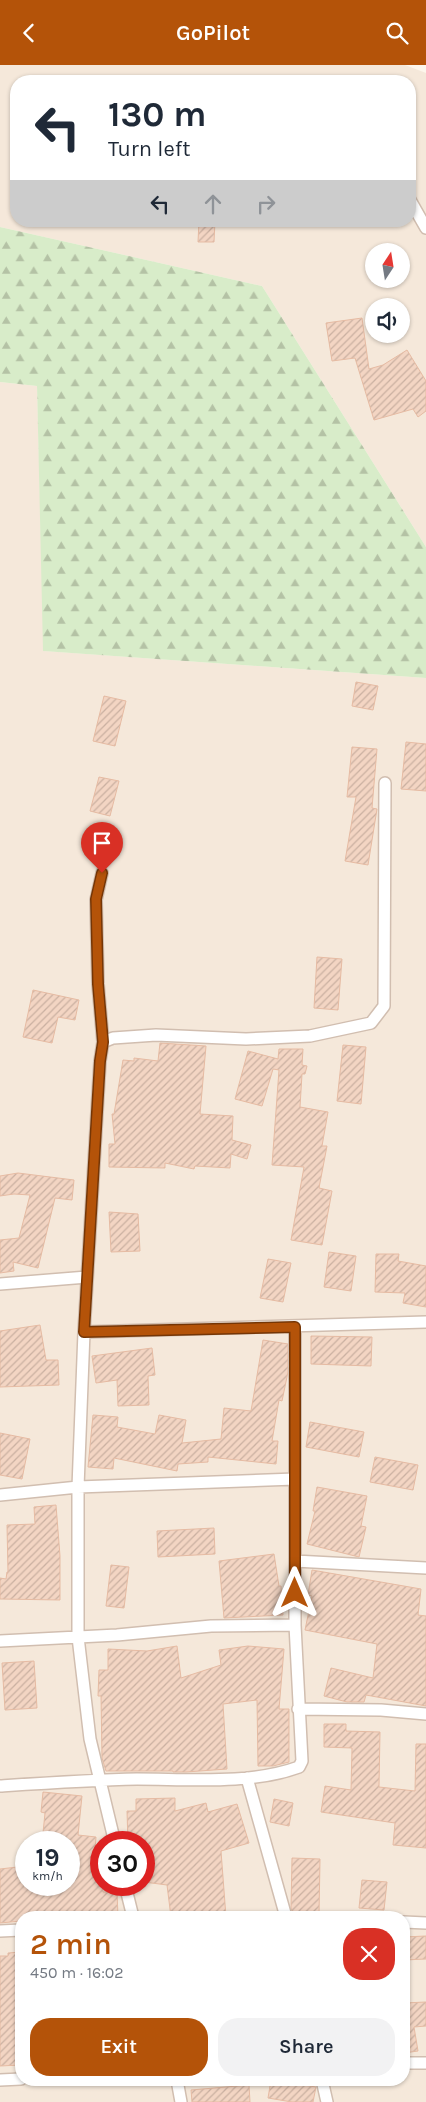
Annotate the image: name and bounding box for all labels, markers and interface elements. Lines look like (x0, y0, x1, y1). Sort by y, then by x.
icon: back (15, 19, 43, 47)
icon: search (383, 19, 411, 47)
text: GoPilot (176, 20, 250, 46)
text: 130 m (108, 94, 206, 135)
icon: left (25, 95, 90, 160)
text: Turn left (108, 136, 191, 162)
icon: left (146, 190, 174, 218)
icon: ahead (199, 190, 227, 218)
icon: right (252, 190, 280, 218)
north arrow (365, 243, 410, 287)
map controls (365, 243, 410, 343)
button: sound (365, 298, 410, 343)
pin (81, 822, 123, 873)
icon: arrive (88, 829, 116, 857)
position arrow (268, 1566, 320, 1618)
speed limit sign: 30 (90, 1831, 155, 1896)
text: 19 (35, 1843, 60, 1872)
text: km/h (32, 1869, 63, 1883)
text: 2 min (30, 1926, 112, 1962)
button: close (343, 1928, 395, 1980)
text: 450 m · 16:02 (30, 1963, 124, 1982)
button: Exit (30, 2018, 208, 2076)
button: Share (218, 2018, 395, 2076)

